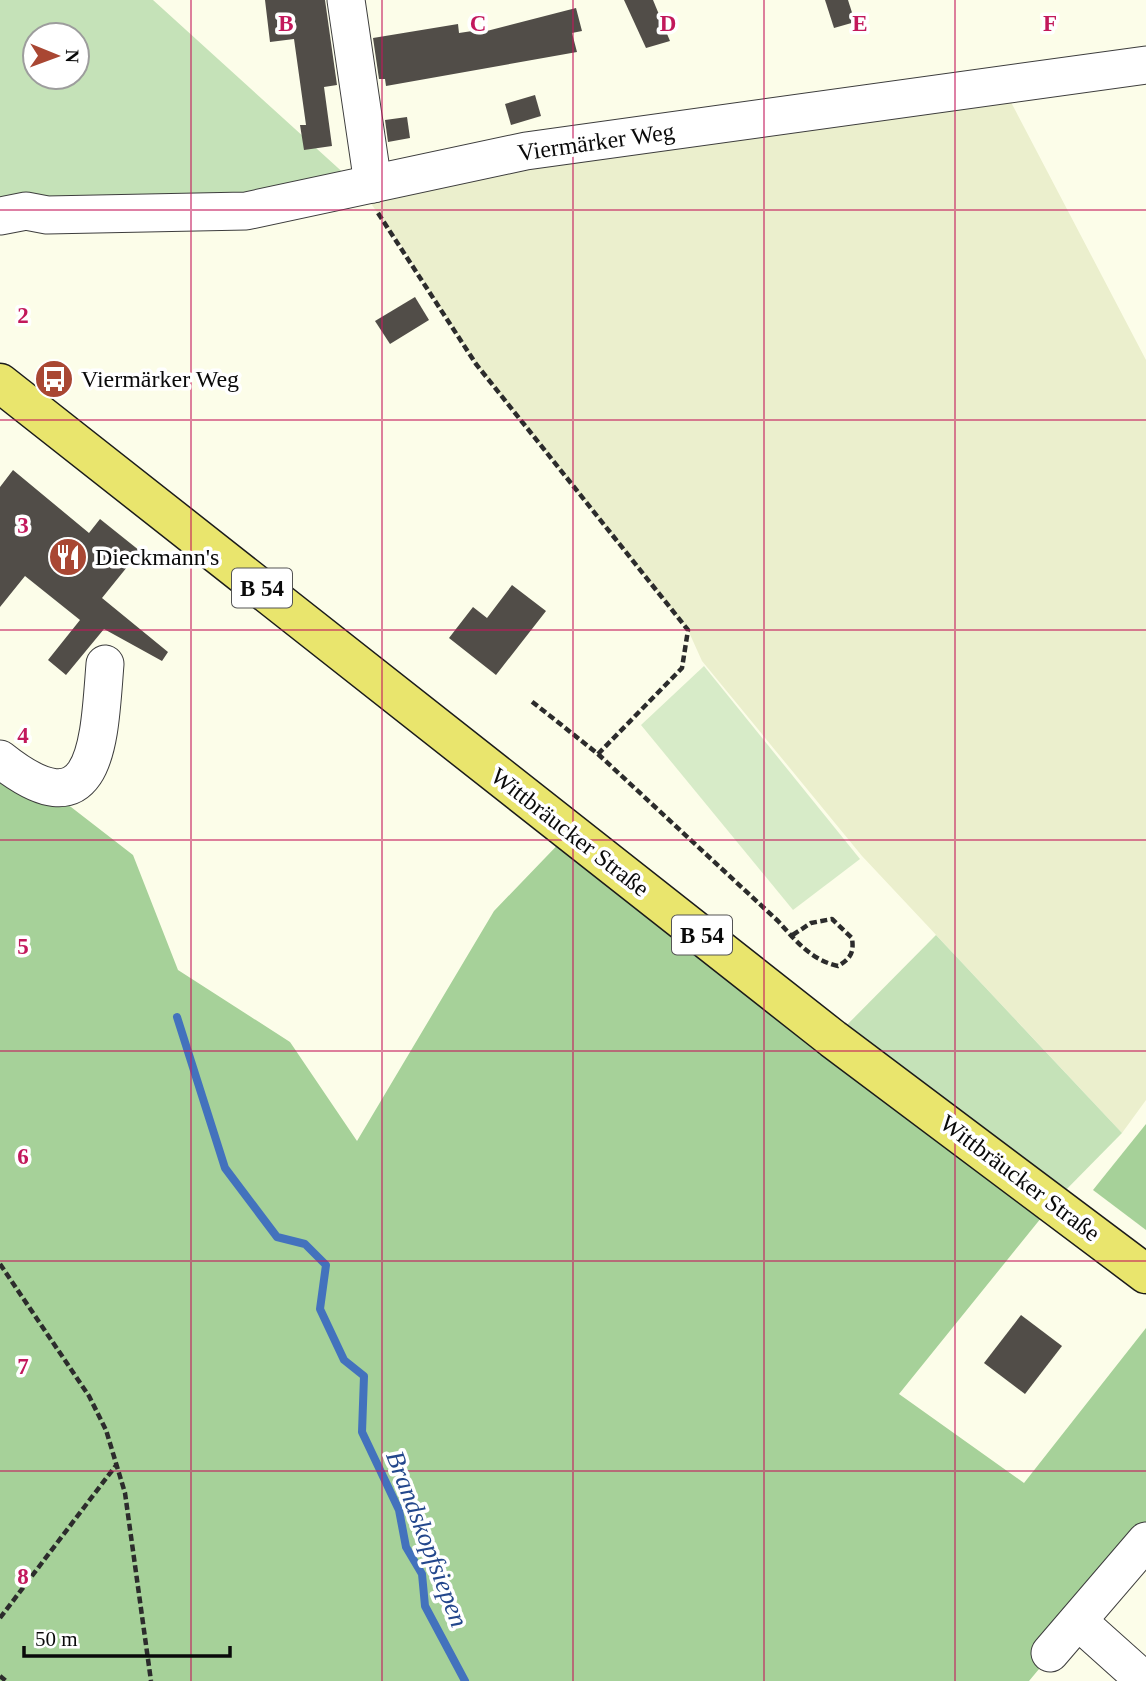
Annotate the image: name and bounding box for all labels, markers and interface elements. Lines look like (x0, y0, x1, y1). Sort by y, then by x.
text: B (278, 11, 294, 36)
text: C (470, 11, 486, 36)
text: D (660, 11, 676, 36)
text: E (852, 11, 868, 36)
text: F (1043, 11, 1057, 36)
north arrow (21, 21, 91, 91)
text: N (62, 49, 83, 64)
street label: Viermärker Weg (516, 118, 676, 166)
text: 2 (17, 303, 29, 328)
bus stop icon: Viermärker Weg (33, 358, 75, 400)
place label: Viermärker Weg (81, 366, 239, 392)
text: 3 (17, 513, 29, 538)
restaurant icon: Dieckmann's (47, 536, 89, 578)
place label: Dieckmann's (95, 544, 219, 570)
road number: B 54 (232, 568, 292, 608)
text: 4 (17, 723, 29, 748)
street label: Wittbräucker Straße (486, 762, 654, 902)
road number: B 54 (672, 916, 732, 954)
text: 5 (17, 934, 29, 959)
street label: Wittbräucker Straße (935, 1110, 1105, 1246)
text: 6 (17, 1144, 29, 1169)
text: 7 (17, 1354, 29, 1379)
water label: Brandskopfsiepen (380, 1447, 474, 1631)
text: 8 (17, 1564, 29, 1589)
scale bar (24, 1614, 231, 1658)
text: 50 m (35, 1627, 78, 1651)

